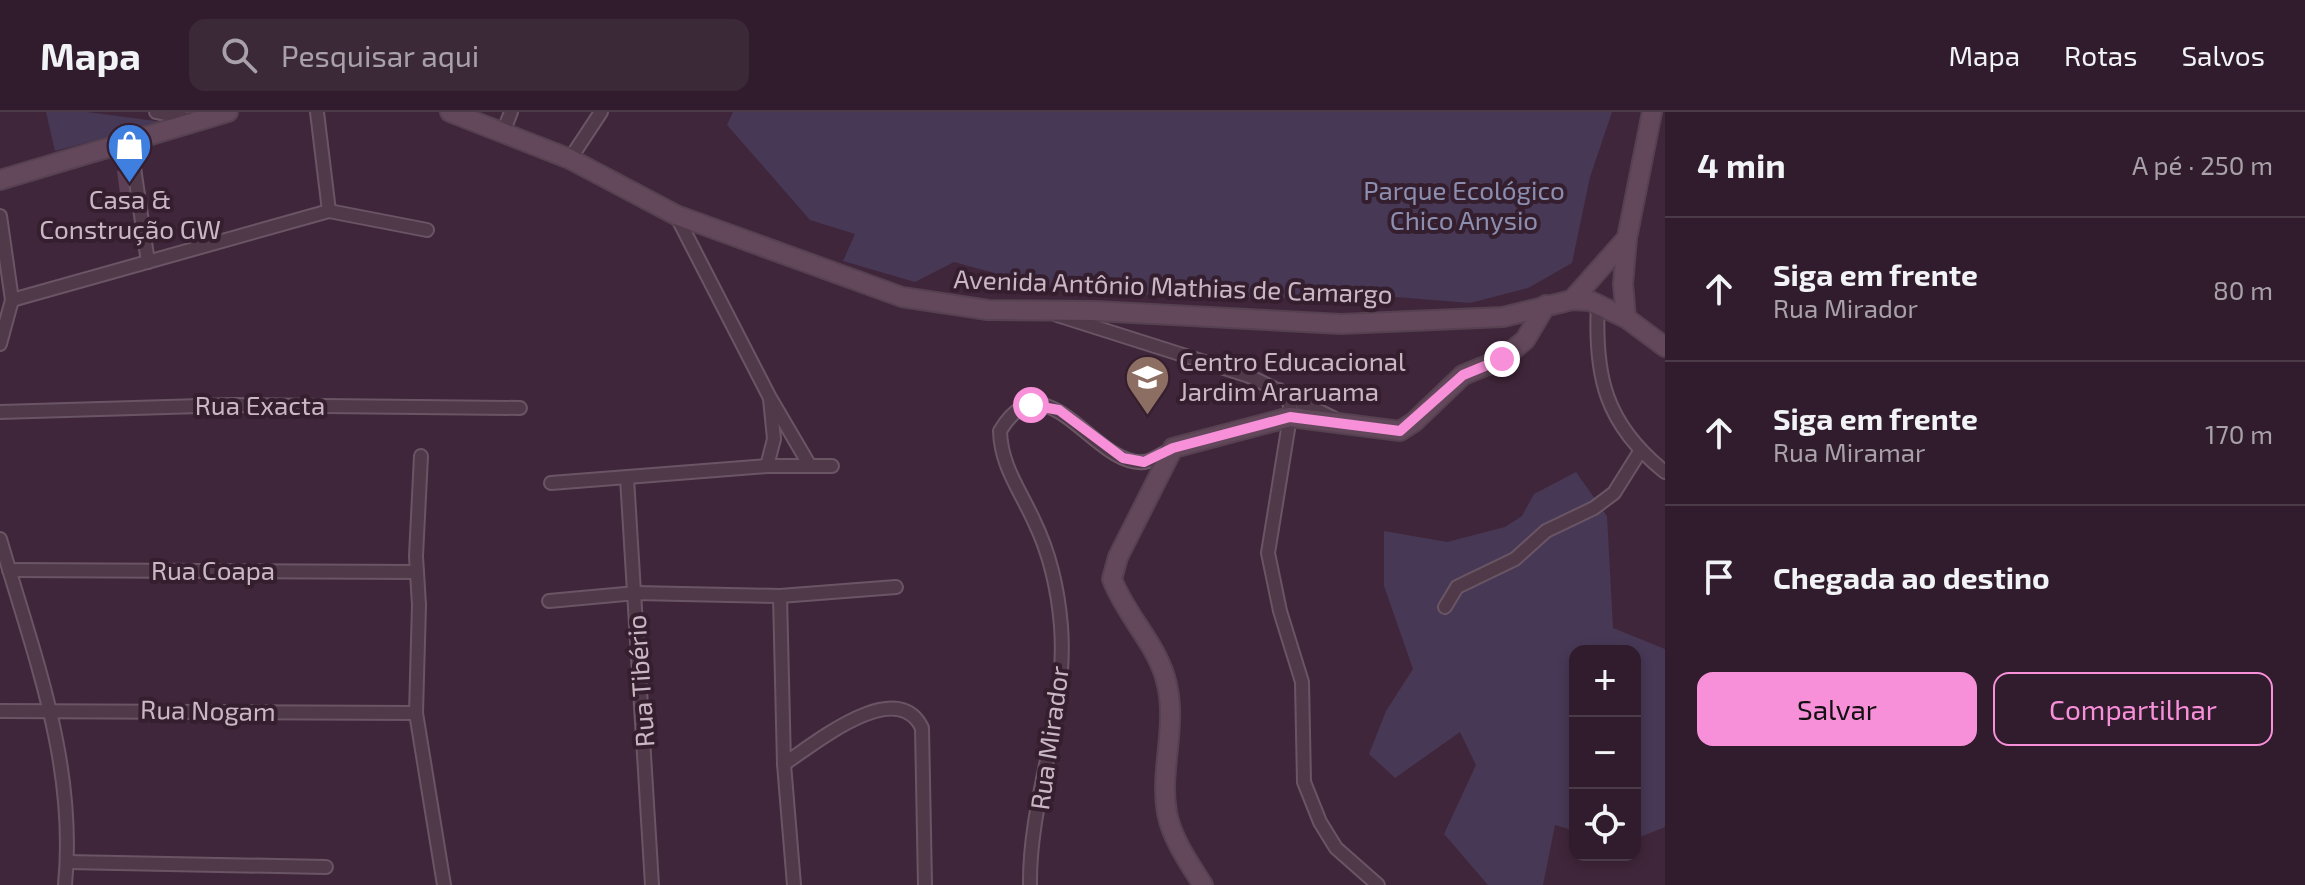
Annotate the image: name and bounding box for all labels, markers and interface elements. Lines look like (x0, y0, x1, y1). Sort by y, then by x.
search box (189, 19, 749, 91)
text: Mapa (40, 32, 141, 78)
icon: search (217, 33, 261, 77)
text: Pesquisar aqui (281, 37, 479, 73)
text: Mapa (1949, 38, 2020, 72)
text: Rotas (2064, 38, 2137, 72)
text: Salvos (2181, 38, 2265, 72)
shop icon: Casa & Construção GW (106, 121, 154, 184)
text: 4 min (1697, 144, 1786, 185)
text: A pé · 250 m (2132, 149, 2273, 180)
park label: Parque Ecológico Chico Anysio (1363, 174, 1565, 235)
place label: Casa & Construção GW (39, 183, 221, 246)
text: Siga em frente (1773, 256, 1978, 292)
street label: Avenida Antônio Mathias de Camargo (953, 262, 1393, 309)
icon: ahead (1697, 267, 1741, 311)
text: 80 m (2213, 274, 2273, 305)
text: Rua Mirador (1773, 292, 1918, 323)
route end (1484, 341, 1520, 377)
place label: Centro Educacional Jardim Araruama (1179, 345, 1406, 406)
school or university icon: Centro Educacional Jardim Araruama (1124, 353, 1172, 416)
route start (1013, 387, 1049, 423)
street label: Rua Exacta (195, 389, 325, 420)
text: Siga em frente (1773, 400, 1978, 436)
icon: ahead (1697, 411, 1741, 455)
text: 170 m (2205, 418, 2273, 449)
text: Rua Miramar (1773, 436, 1925, 467)
street label: Rua Coapa (151, 554, 275, 585)
icon: arrive (1697, 555, 1741, 599)
text: Chegada ao destino (1773, 559, 2050, 595)
street label: Rua Tibério (619, 614, 660, 748)
map controls (1569, 645, 1641, 861)
button: + (1569, 645, 1641, 717)
street label: Rua Mirador (1023, 664, 1074, 812)
button: Salvar (1697, 672, 1977, 746)
button: Compartilhar (1993, 672, 2273, 746)
street label: Rua Nogam (140, 693, 276, 726)
button: − (1569, 717, 1641, 789)
button: locate (1569, 789, 1641, 861)

